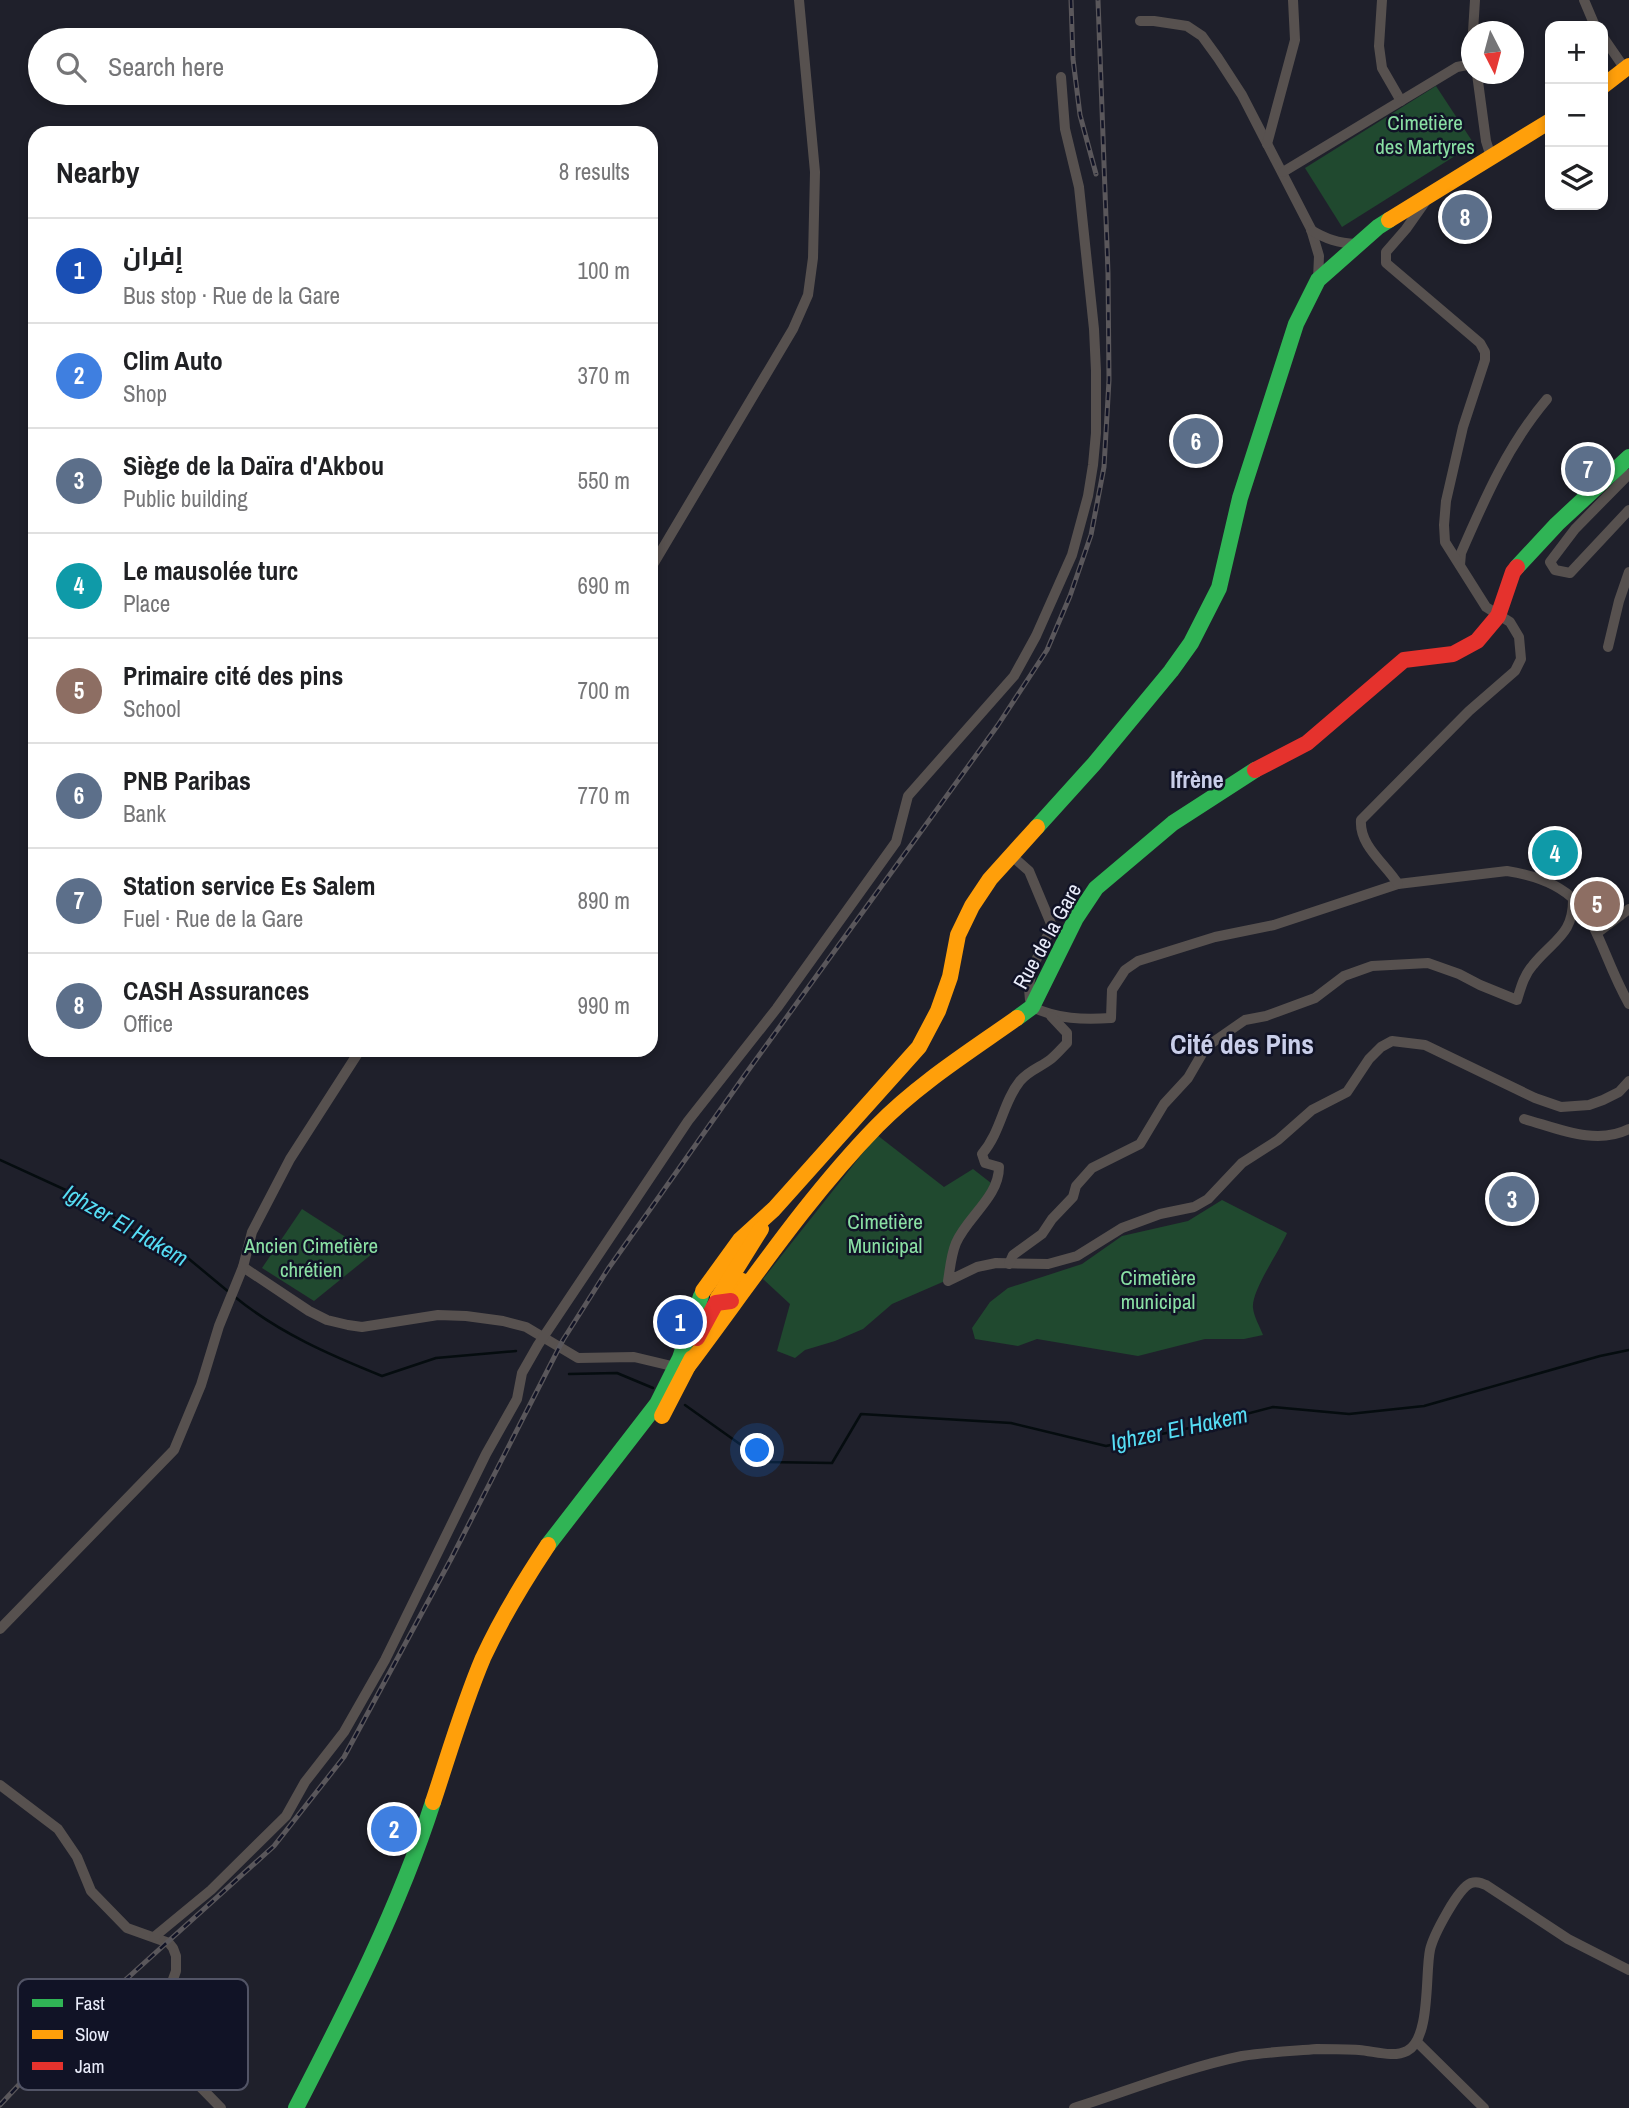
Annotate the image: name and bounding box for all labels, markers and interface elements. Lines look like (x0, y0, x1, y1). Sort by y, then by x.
north arrow (1461, 21, 1524, 84)
map controls (1545, 21, 1608, 210)
button: + (1545, 21, 1608, 84)
search box (28, 28, 658, 105)
icon: search (52, 48, 90, 86)
text: Search here (108, 49, 224, 84)
button: − (1545, 84, 1608, 147)
park label: Cimetière des Martyres (1375, 108, 1475, 161)
button: layers (1545, 147, 1608, 210)
text: Nearby (56, 152, 139, 192)
text: 8 results (559, 156, 630, 187)
pin: 8 (1442, 191, 1488, 243)
text: إفران (123, 238, 183, 273)
text: 1 (74, 255, 84, 286)
text: 100 m (578, 255, 630, 286)
text: Bus stop · Rue de la Gare (123, 280, 340, 311)
text: Clim Auto (123, 343, 223, 378)
text: 2 (74, 360, 84, 391)
text: 370 m (578, 360, 630, 391)
text: Shop (123, 378, 167, 409)
pin: 6 (1173, 415, 1219, 467)
pin: 7 (1565, 443, 1611, 495)
text: Siège de la Daïra d'Akbou (123, 448, 384, 483)
text: 3 (74, 465, 84, 496)
text: 550 m (578, 465, 630, 496)
text: Public building (123, 483, 248, 514)
text: Le mausolée turc (123, 553, 298, 588)
text: 4 (74, 570, 84, 601)
text: 690 m (578, 570, 630, 601)
text: Place (123, 588, 170, 619)
text: Primaire cité des pins (123, 658, 343, 693)
text: 5 (74, 675, 84, 706)
text: 700 m (578, 675, 630, 706)
text: School (123, 693, 181, 724)
text: PNB Paribas (123, 763, 251, 798)
district label: Ifrène (1170, 763, 1224, 795)
text: 6 (74, 780, 84, 811)
text: 770 m (578, 780, 630, 811)
text: Bank (123, 798, 166, 829)
pin: 4 (1532, 827, 1578, 879)
text: Station service Es Salem (123, 868, 375, 903)
street label: Rue de la Gare (1006, 878, 1088, 994)
pin: 5 (1574, 878, 1620, 930)
text: 7 (74, 885, 84, 916)
text: 890 m (578, 885, 630, 916)
text: Fuel · Rue de la Gare (123, 903, 303, 934)
text: CASH Assurances (123, 973, 309, 1008)
text: 8 (74, 990, 84, 1021)
text: 990 m (578, 990, 630, 1021)
text: Office (123, 1008, 173, 1039)
district label: Cité des Pins (1170, 1025, 1314, 1063)
pin: 3 (1489, 1173, 1535, 1225)
water label: Ighzer El Hakem (58, 1177, 194, 1273)
park label: Cimetière Municipal (847, 1207, 923, 1260)
park label: Ancien Cimetière chrétien (243, 1231, 378, 1284)
park label: Cimetière municipal (1120, 1263, 1196, 1316)
pin: 1 (657, 1296, 703, 1348)
water label: Ighzer El Hakem (1108, 1398, 1250, 1458)
your location (740, 1433, 774, 1467)
pin: 2 (371, 1803, 417, 1855)
legend (18, 1979, 248, 2090)
text: Fast (75, 1990, 105, 2016)
text: Slow (75, 2021, 110, 2047)
text: Jam (75, 2053, 104, 2079)

